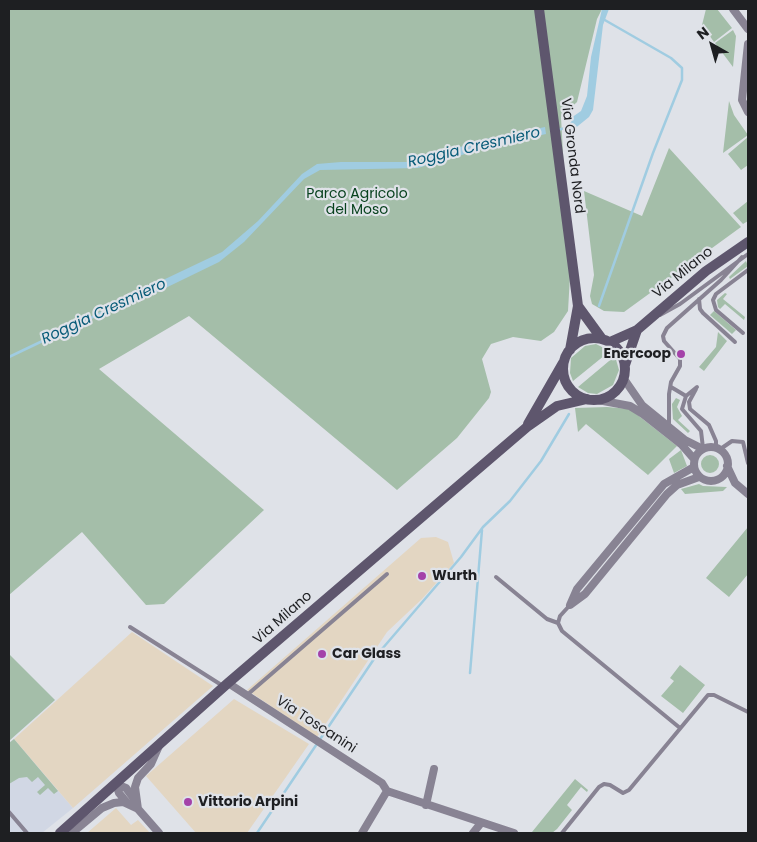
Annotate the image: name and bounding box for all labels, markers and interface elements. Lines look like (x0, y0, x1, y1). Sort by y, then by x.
north arrow (687, 20, 737, 70)
text: N (692, 22, 713, 44)
street label: Via Gronda Nord (557, 97, 587, 215)
water label: Roggia Cresmiero (406, 124, 542, 172)
park label: Parco Agricolo del Moso (306, 186, 408, 218)
street label: Via Milano (650, 244, 716, 302)
water label: Roggia Cresmiero (39, 275, 169, 349)
place label: Enercoop (604, 346, 671, 362)
marker: Enercoop (675, 348, 687, 360)
place label: Wurth (432, 568, 477, 584)
marker: Wurth (416, 570, 428, 582)
street label: Via Milano (250, 588, 316, 648)
place label: Car Glass (332, 646, 401, 662)
marker: Car Glass (316, 648, 328, 660)
street label: Via Toscanini (273, 693, 359, 757)
place label: Vittorio Arpini (198, 794, 298, 810)
marker: Vittorio Arpini (182, 796, 194, 808)

